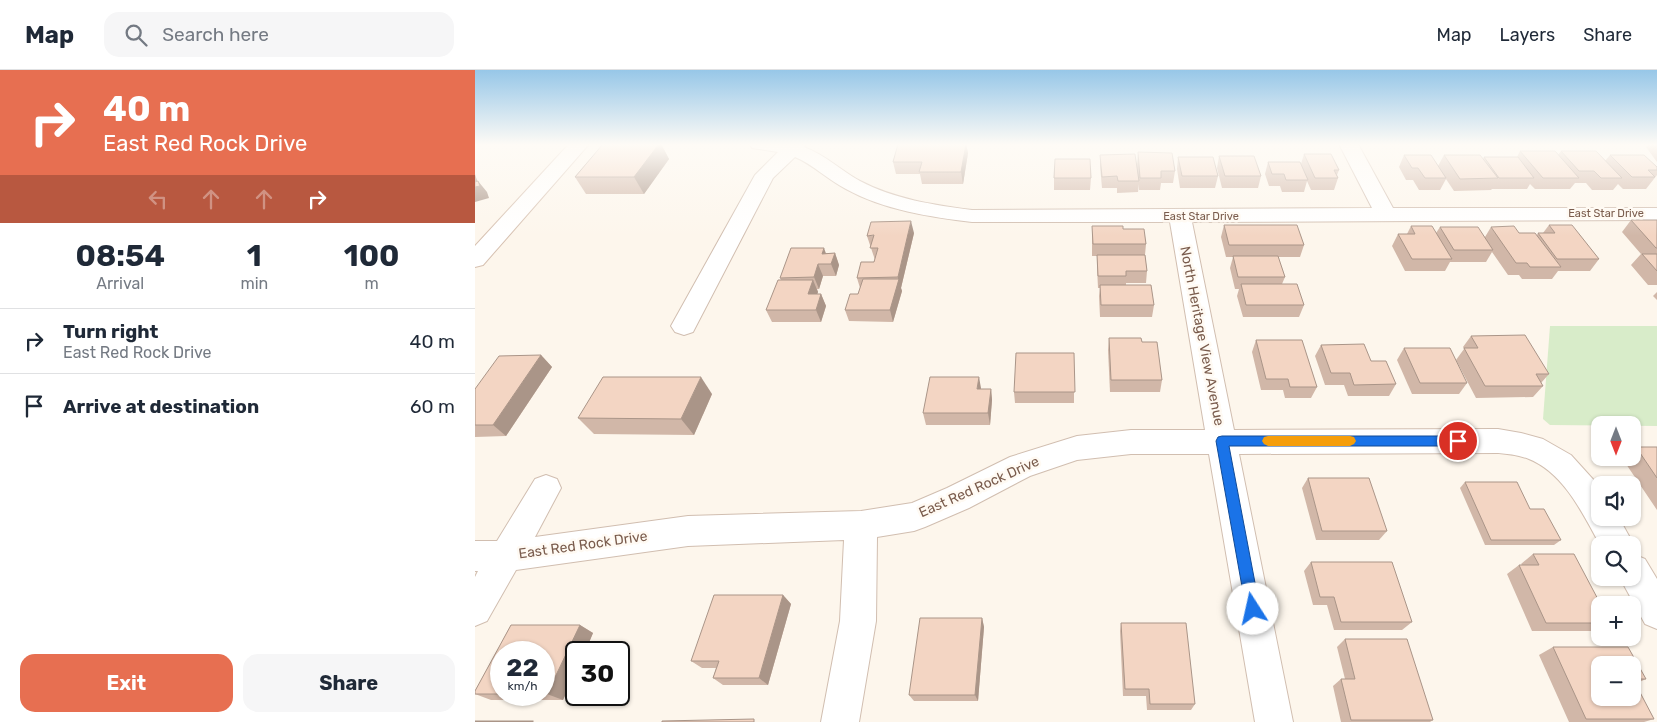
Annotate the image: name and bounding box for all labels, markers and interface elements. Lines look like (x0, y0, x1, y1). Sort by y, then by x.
search box (104, 12, 454, 57)
text: Map (25, 21, 74, 49)
icon: search (122, 21, 150, 49)
text: Search here (162, 23, 269, 46)
text: Map (1437, 24, 1472, 46)
text: Layers (1500, 24, 1555, 46)
text: Share (1583, 24, 1632, 46)
text: 40 m (103, 88, 190, 130)
icon: right (20, 90, 85, 155)
text: East Red Rock Drive (103, 130, 307, 157)
icon: left (144, 185, 172, 213)
icon: ahead (197, 185, 225, 213)
icon: ahead (250, 185, 278, 213)
icon: right (303, 185, 331, 213)
street label: East Star Drive (1568, 207, 1644, 220)
street label: East Star Drive (1163, 210, 1239, 223)
text: 08:54 (76, 238, 165, 274)
text: 1 (247, 238, 262, 274)
text: 100 (344, 238, 399, 274)
street label: North Heritage View Avenue (1176, 245, 1228, 427)
text: Arrival (96, 274, 144, 293)
text: min (240, 274, 268, 293)
text: m (364, 274, 379, 293)
text: Turn right (63, 320, 158, 343)
icon: right (20, 327, 48, 355)
text: 40 m (410, 330, 455, 353)
text: East Red Rock Drive (63, 343, 212, 362)
icon: arrive (20, 392, 48, 420)
text: Arrive at destination (63, 395, 259, 418)
text: 60 m (410, 395, 455, 418)
north arrow (1591, 416, 1641, 466)
map controls (1591, 416, 1641, 706)
pin (1437, 420, 1479, 462)
icon: arrive (1444, 427, 1472, 455)
street label: East Red Rock Drive (916, 453, 1042, 521)
button: sound (1591, 476, 1641, 526)
street label: East Red Rock Drive (517, 528, 649, 562)
button: search (1591, 536, 1641, 586)
position arrow (1226, 582, 1278, 634)
button: + (1591, 596, 1641, 646)
speed limit sign: 30 (565, 641, 630, 706)
text: 22 (506, 653, 539, 682)
button: Exit (20, 654, 233, 712)
button: Share (243, 654, 455, 712)
button: − (1591, 656, 1641, 706)
text: km/h (508, 679, 537, 693)

